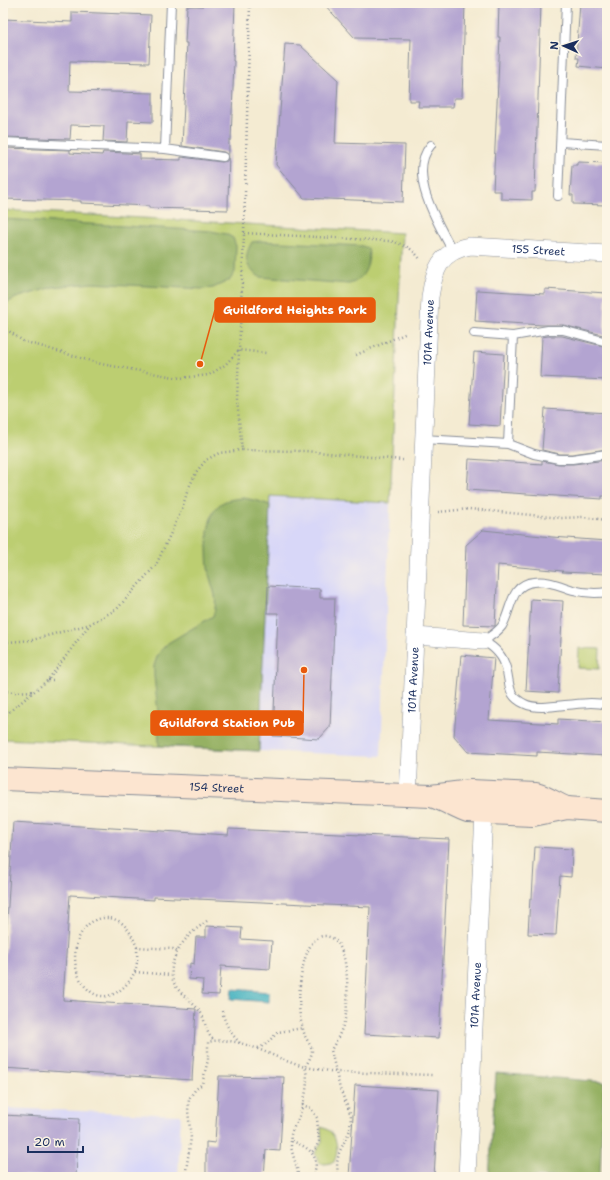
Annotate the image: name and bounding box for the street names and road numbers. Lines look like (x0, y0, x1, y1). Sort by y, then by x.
street label: 155 Street (511, 241, 566, 259)
street label: 101A Avenue (419, 299, 437, 366)
street label: 101A Avenue (404, 647, 422, 714)
street label: 154 Street (189, 779, 245, 796)
street label: 101A Avenue (466, 962, 485, 1029)

